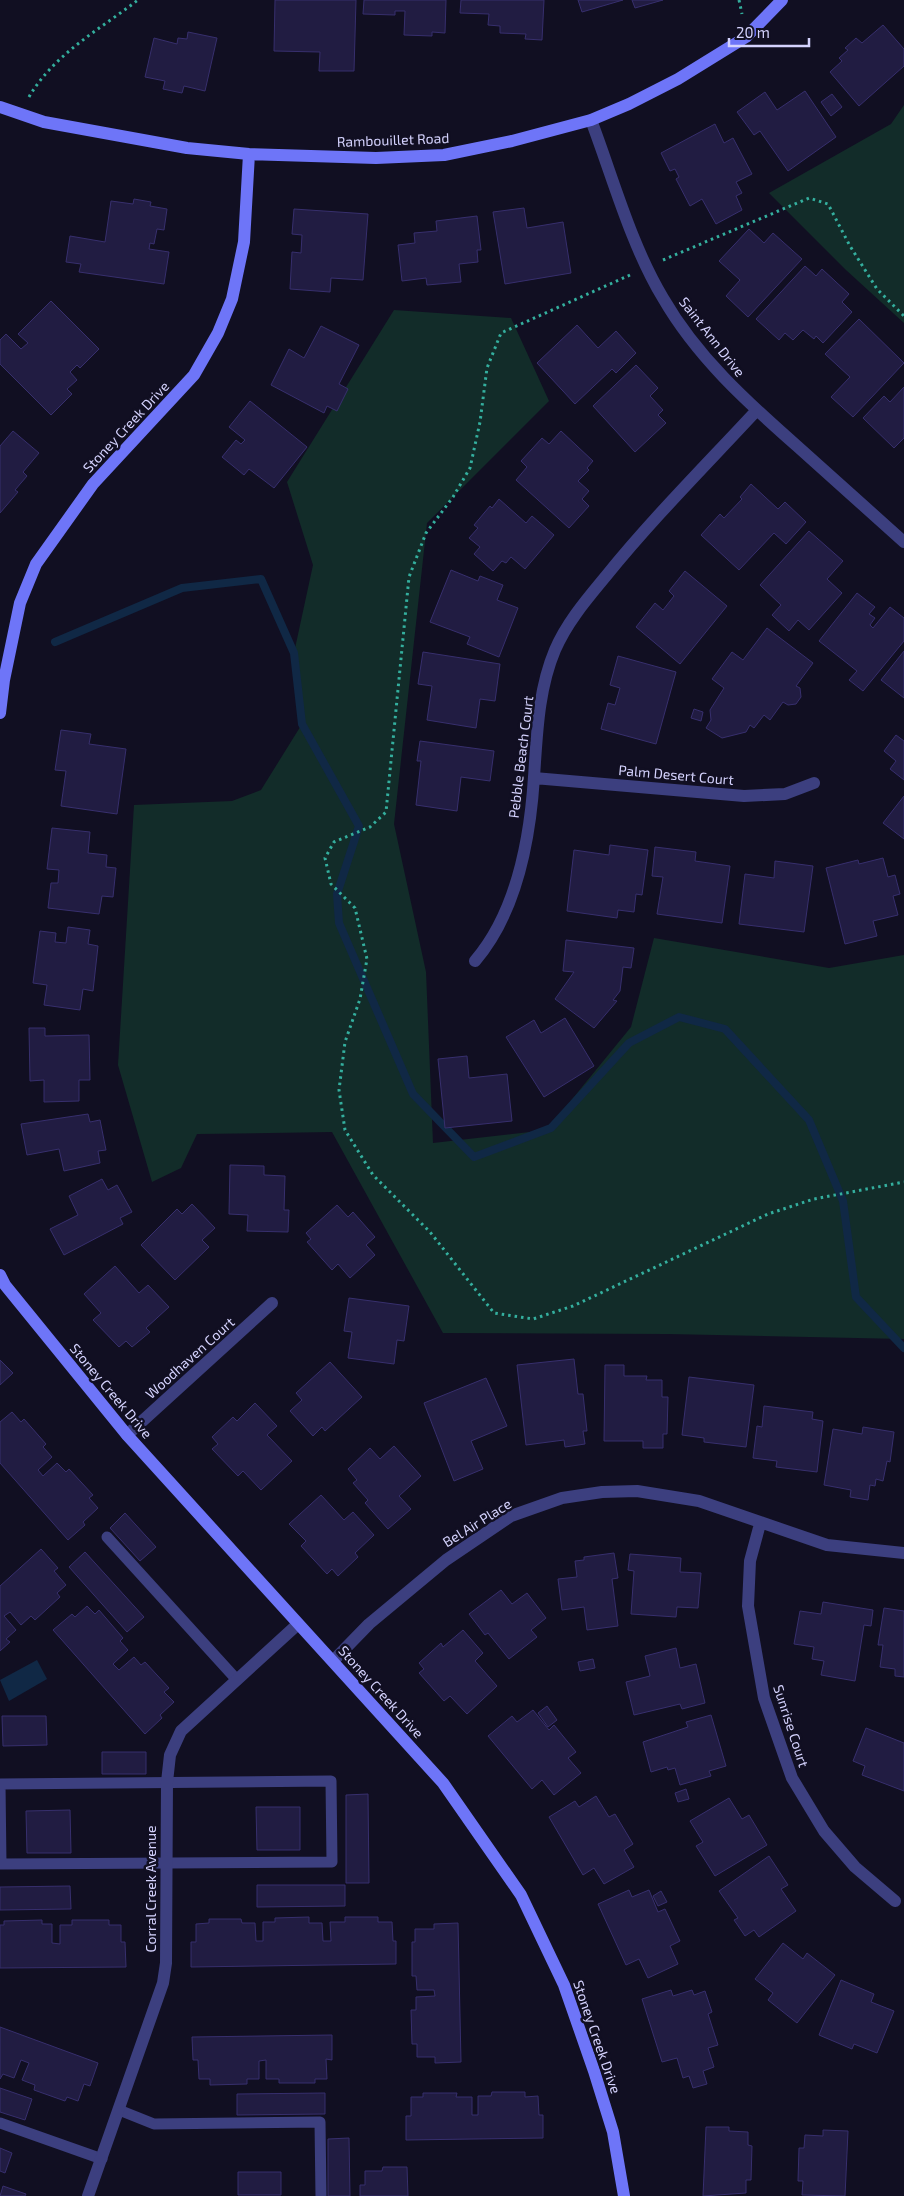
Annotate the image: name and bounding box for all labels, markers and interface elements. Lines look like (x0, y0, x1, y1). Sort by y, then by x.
scale bar (729, 15, 809, 47)
text: 20 m (736, 23, 770, 41)
street label: Rambouillet Road (336, 129, 450, 150)
street label: Saint Ann Drive (676, 293, 749, 380)
street label: Stoney Creek Drive (79, 377, 172, 476)
street label: Pebble Beach Court (505, 695, 536, 819)
street label: Palm Desert Court (618, 761, 734, 788)
street label: Woodhaven Court (142, 1313, 238, 1402)
street label: Stoney Creek Drive (67, 1340, 156, 1442)
street label: Bel Air Place (439, 1495, 514, 1550)
street label: Stoney Creek Drive (335, 1642, 427, 1741)
street label: Sunrise Court (770, 1682, 813, 1769)
street label: Corral Creek Avenue (142, 1826, 159, 1952)
street label: Stoney Creek Drive (570, 1978, 625, 2096)

